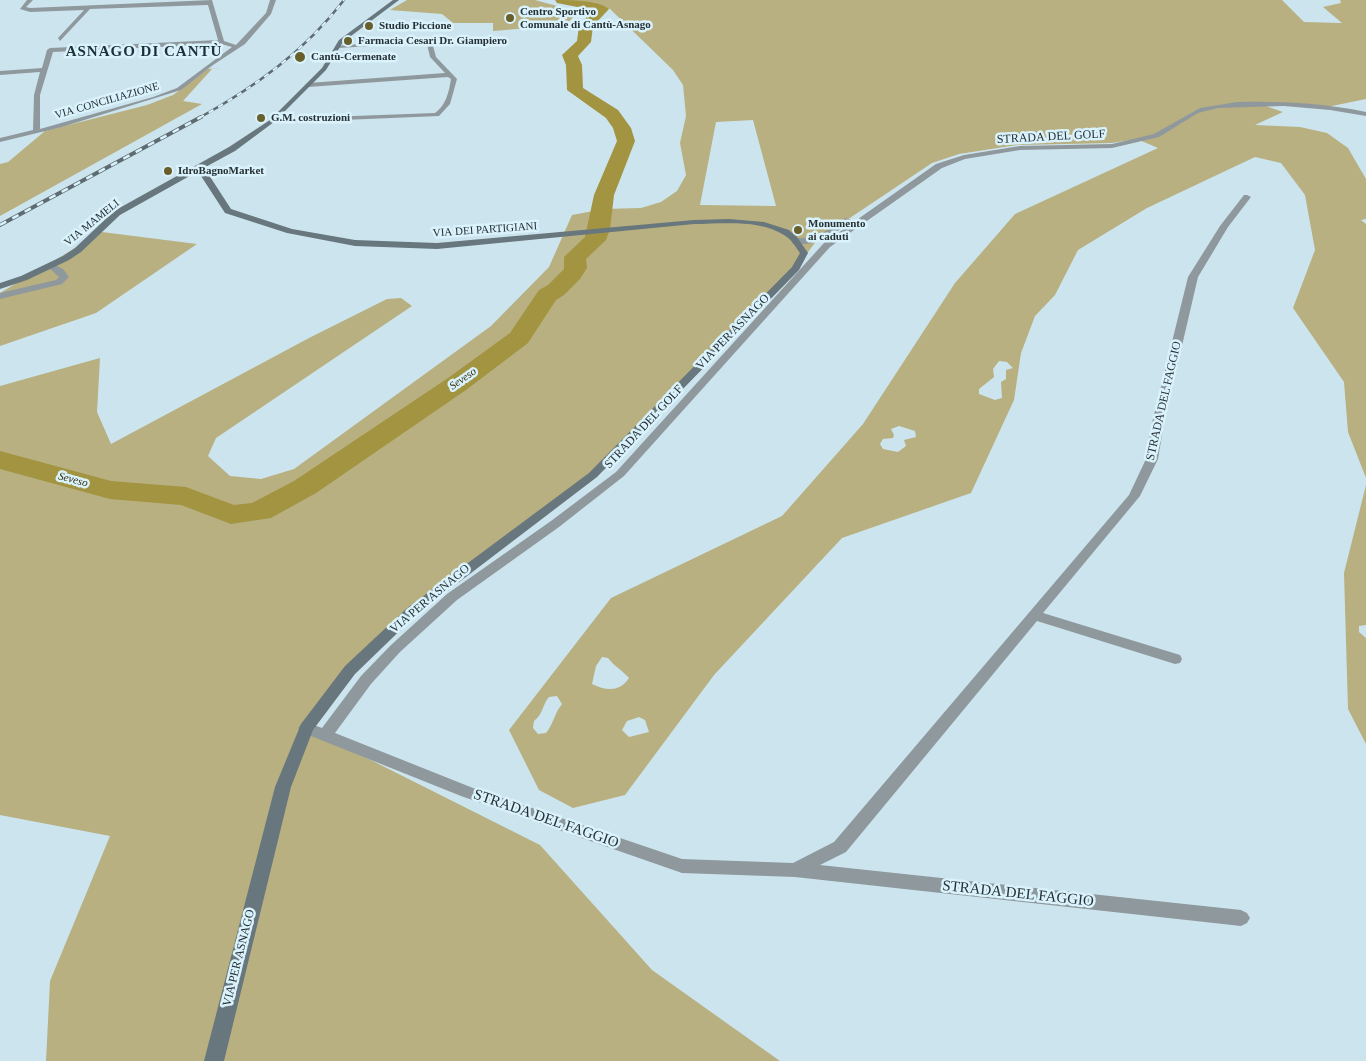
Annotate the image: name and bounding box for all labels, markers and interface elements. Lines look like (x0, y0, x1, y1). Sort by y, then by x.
place label: Centro Sportivo Comunale di Cantù-Asnago (520, 5, 651, 31)
marker: Centro Sportivo Comunale di Cantù-Asnago (504, 12, 516, 24)
place label: Studio Piccione (379, 19, 451, 33)
marker: Studio Piccione (363, 20, 375, 32)
place label: Farmacia Cesari Dr. Giampiero (358, 34, 507, 48)
marker: Farmacia Cesari Dr. Giampiero (342, 35, 354, 47)
district label: ASNAGO DI CANTÙ (64, 43, 224, 61)
marker: Cantù-Cermenate (293, 50, 307, 64)
place label: Cantù-Cermenate (311, 50, 396, 64)
street label: VIA CONCILIAZIONE (53, 80, 161, 122)
place label: G.M. costruzioni (271, 111, 350, 125)
marker: G.M. costruzioni (255, 112, 267, 124)
street label: STRADA DEL GOLF (996, 127, 1106, 147)
place label: IdroBagnoMarket (178, 164, 264, 178)
marker: IdroBagnoMarket (162, 165, 174, 177)
street label: VIA MAMELI (62, 197, 122, 249)
place label: Monumento ai caduti (808, 217, 865, 243)
street label: VIA DEI PARTIGIANI (432, 220, 538, 240)
marker: Monumento ai caduti (792, 224, 804, 236)
street label: VIA PER ASNAGO (693, 291, 773, 373)
street label: STRADA DEL FAGGIO (1143, 340, 1185, 462)
water label: Seveso (447, 365, 479, 393)
street label: STRADA DEL GOLF (602, 382, 686, 472)
water label: Seveso (57, 470, 89, 490)
street label: VIA PER ASNAGO (387, 562, 473, 636)
street label: STRADA DEL FAGGIO (471, 786, 621, 852)
street label: STRADA DEL FAGGIO (941, 877, 1095, 911)
street label: VIA PER ASNAGO (220, 908, 258, 1008)

